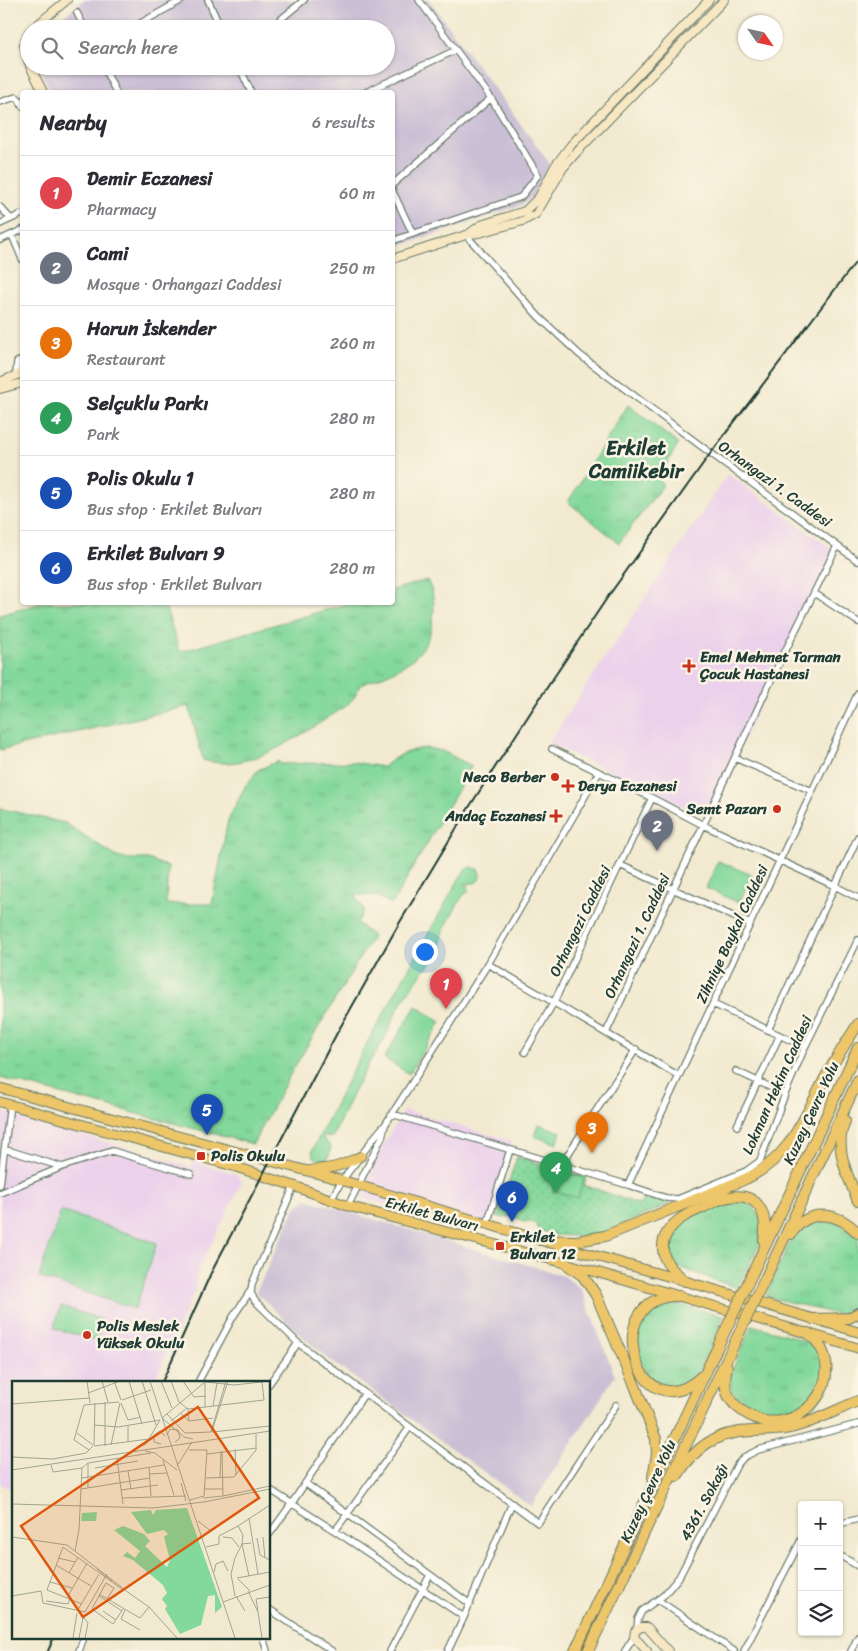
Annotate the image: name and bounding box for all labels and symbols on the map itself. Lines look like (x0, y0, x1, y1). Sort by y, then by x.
north arrow (738, 15, 783, 60)
district label: Erkilet Camiikebir (588, 431, 685, 489)
street label: Orhangazi 1. Caddesi (713, 434, 838, 535)
place label: Emel Mehmet Tarman Çocuk Hastanesi (699, 644, 841, 687)
marker: Emel Mehmet Tarman Çocuk Hastanesi (682, 659, 696, 673)
place label: Neco Berber (462, 764, 547, 790)
marker: Neco Berber (549, 771, 561, 783)
place label: Derya Eczanesi (578, 773, 677, 799)
marker: Derya Eczanesi (562, 780, 574, 792)
place label: Semt Pazarı (686, 796, 767, 822)
place label: Andaç Eczanesi (444, 803, 547, 829)
marker: Semt Pazarı (771, 803, 783, 815)
marker: Andaç Eczanesi (550, 810, 562, 822)
pin: 2 (641, 810, 673, 851)
street label: Orhangazi Caddesi (542, 860, 619, 981)
street label: Zihniye Baykal Caddesi (688, 860, 776, 1008)
street label: Orhangazi 1. Caddesi (597, 868, 678, 1003)
your location (412, 939, 438, 965)
pin: 1 (430, 968, 462, 1009)
street label: Lokman Hekim Caddesi (735, 1010, 820, 1159)
street label: Kuzey Çevre Yolu (776, 1057, 846, 1169)
pin: 5 (191, 1094, 223, 1135)
pin: 3 (576, 1112, 608, 1153)
place label: Polis Okulu (211, 1143, 286, 1169)
marker: Polis Okulu (195, 1150, 207, 1162)
pin: 4 (540, 1152, 572, 1193)
pin: 6 (496, 1181, 528, 1222)
street label: Erkilet Bulvarı (382, 1189, 482, 1239)
place label: Erkilet Bulvarı 12 (510, 1224, 576, 1267)
marker: Erkilet Bulvarı 12 (494, 1240, 506, 1252)
place label: Polis Meslek Yüksek Okulu (97, 1313, 185, 1356)
marker: Polis Meslek Yüksek Okulu (81, 1329, 93, 1341)
inset map (12, 1381, 270, 1638)
street label: Kuzey Çevre Yolu (613, 1435, 683, 1547)
street label: 4361. Sokağı (673, 1458, 735, 1546)

